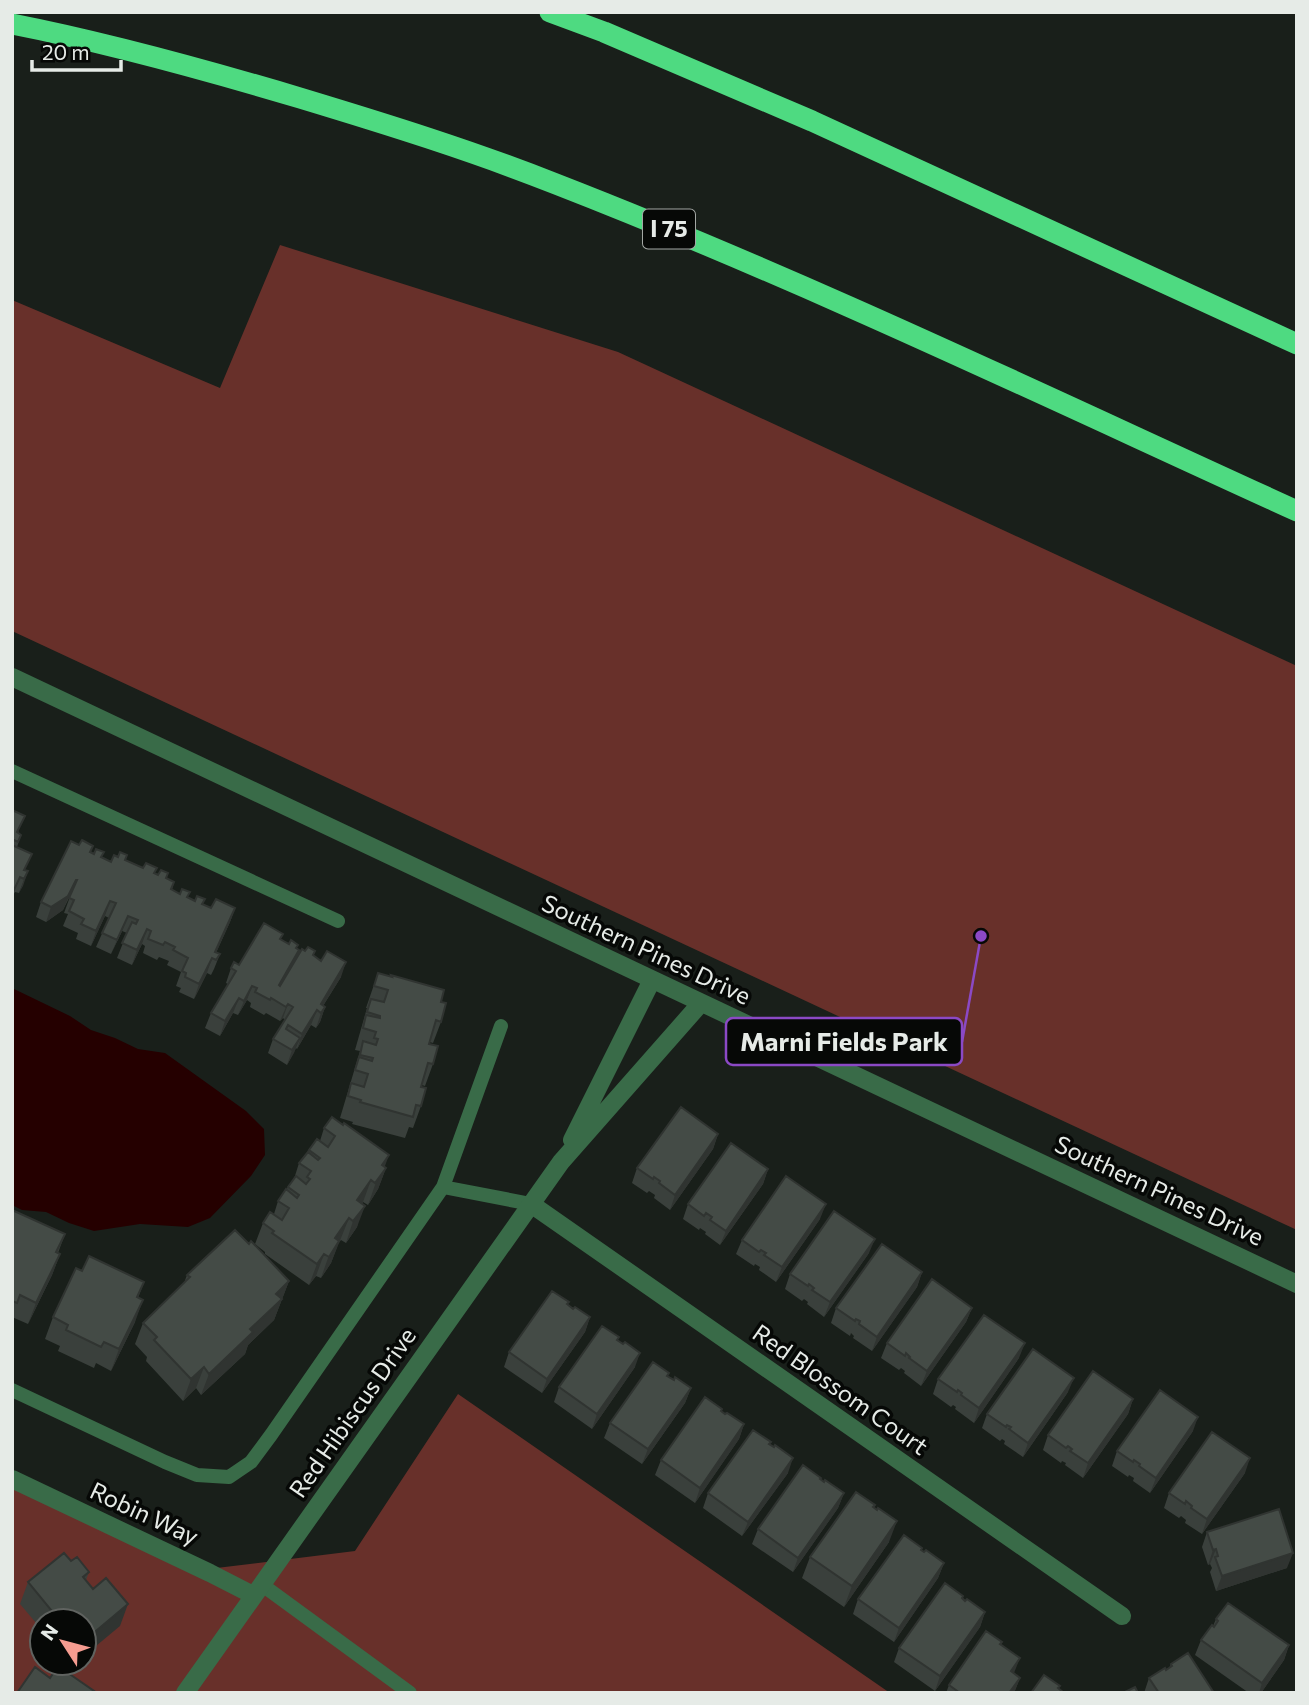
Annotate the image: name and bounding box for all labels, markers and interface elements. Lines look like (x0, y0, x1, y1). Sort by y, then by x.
scale bar (32, 28, 121, 72)
text: 20 m (42, 39, 90, 64)
road number: I 75 (643, 210, 695, 248)
street label: Southern Pines Drive (538, 887, 756, 1010)
callout: Marni Fields Park (726, 1018, 962, 1065)
text: Marni Fields Park (740, 1025, 948, 1056)
street label: Southern Pines Drive (1051, 1128, 1269, 1251)
street label: Red Blossom Court (748, 1317, 934, 1460)
street label: Red Hibiscus Drive (282, 1322, 421, 1503)
street label: Robin Way (86, 1475, 203, 1550)
north arrow (28, 1607, 98, 1677)
text: N (35, 1619, 62, 1644)

